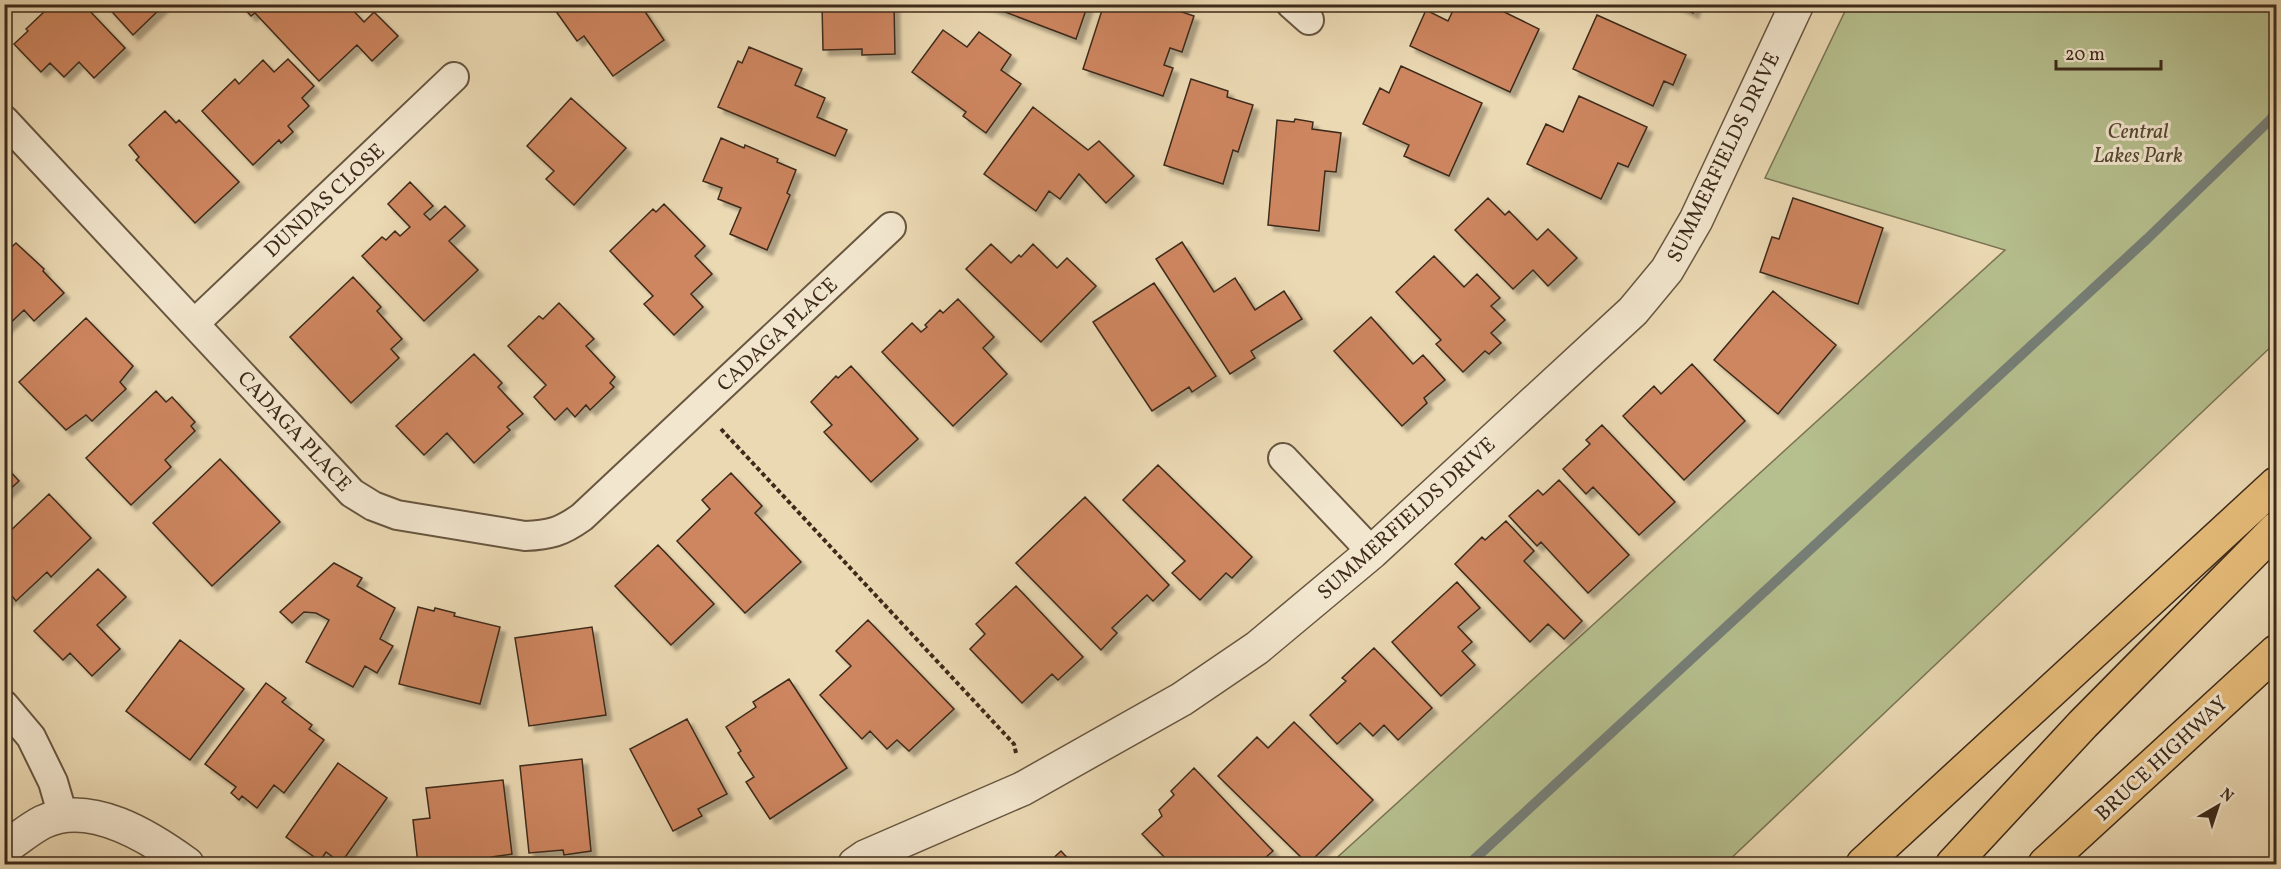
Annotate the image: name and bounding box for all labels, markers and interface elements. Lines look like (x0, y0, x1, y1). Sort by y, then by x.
scale bar (2056, 33, 2161, 71)
text: 20 m (2065, 43, 2105, 68)
street label: SUMMERFIELDS DRIVE (1661, 48, 1788, 268)
park label: Central Lakes Park (2093, 118, 2183, 171)
street label: DUNDAS CLOSE (258, 137, 392, 265)
street label: CADAGA PLACE (711, 271, 845, 399)
street label: CADAGA PLACE (230, 365, 358, 499)
street label: SUMMERFIELDS DRIVE (1312, 431, 1502, 607)
street label: BRUCE HIGHWAY (2089, 690, 2235, 828)
north arrow (2188, 776, 2248, 836)
text: N (2215, 784, 2238, 808)

